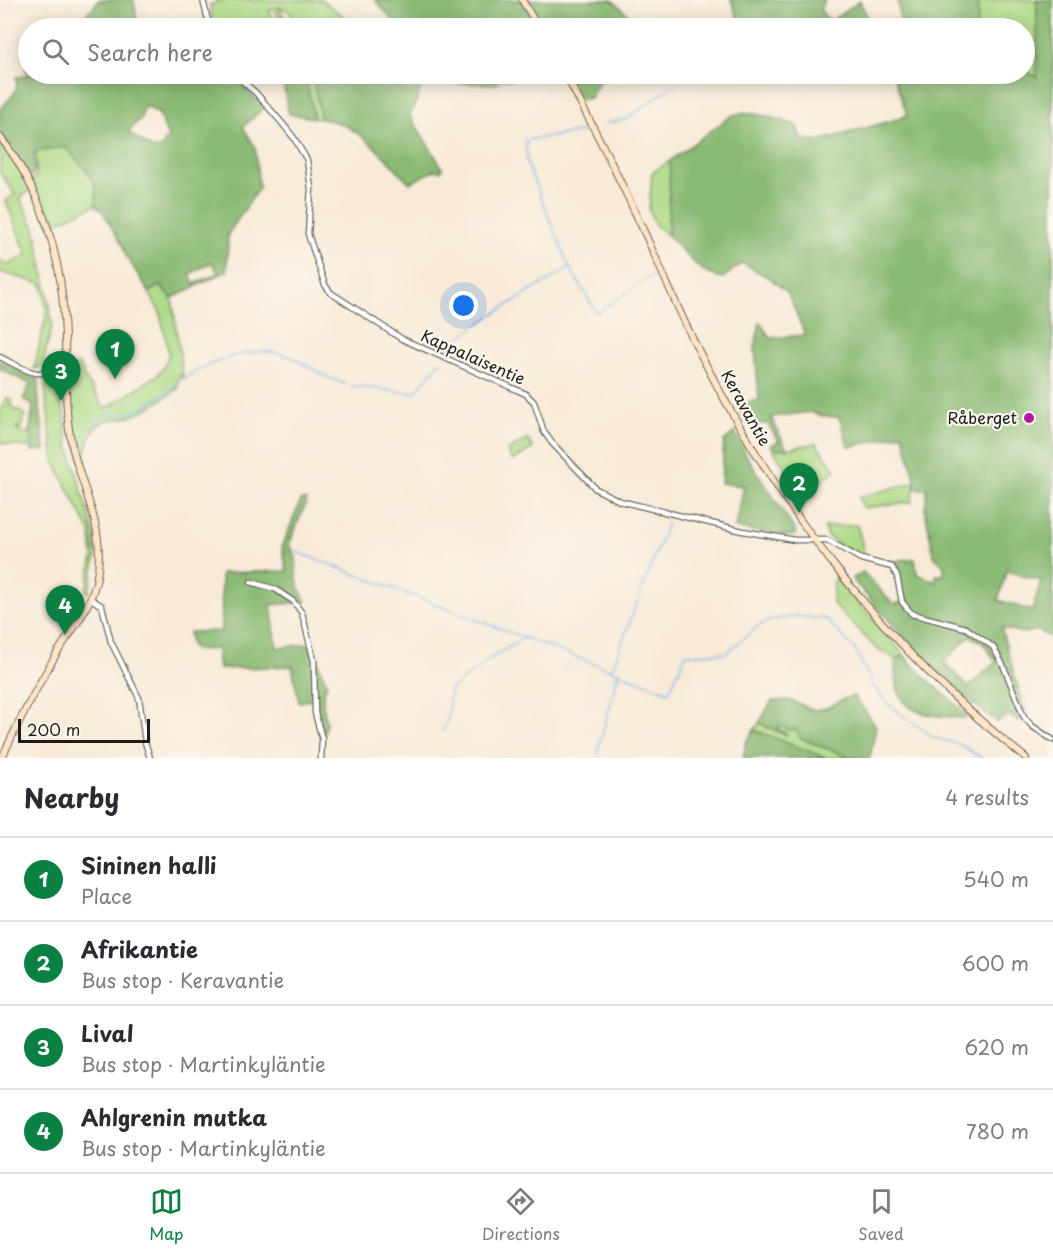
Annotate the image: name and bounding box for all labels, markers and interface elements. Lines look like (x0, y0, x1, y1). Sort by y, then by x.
search box (18, 18, 1035, 84)
icon: search (39, 35, 72, 68)
text: Search here (87, 35, 213, 68)
your location (449, 291, 478, 320)
street label: Kappalaisentie (417, 322, 529, 390)
pin: 1 (96, 330, 134, 379)
pin: 3 (42, 352, 80, 401)
street label: Keravantie (716, 365, 778, 450)
place label: Råberget (947, 405, 1017, 429)
marker: Råberget (1022, 411, 1036, 425)
pin: 2 (780, 464, 818, 513)
pin: 4 (46, 586, 84, 635)
scale bar (18, 716, 150, 744)
text: 200 m (27, 717, 80, 741)
text: Nearby (24, 778, 119, 817)
text: 4 results (945, 782, 1029, 812)
text: Sininen halli (81, 848, 217, 881)
text: 1 (39, 864, 48, 894)
text: 540 m (963, 864, 1029, 894)
text: Place (81, 881, 132, 911)
text: Afrikantie (81, 932, 198, 965)
text: 2 (36, 948, 51, 978)
text: 600 m (961, 948, 1029, 978)
text: Bus stop · Keravantie (81, 965, 284, 995)
text: Lival (81, 1016, 133, 1049)
text: 3 (37, 1032, 50, 1062)
text: 620 m (965, 1032, 1029, 1062)
text: Bus stop · Martinkyläntie (81, 1049, 326, 1079)
text: Ahlgrenin mutka (81, 1100, 267, 1133)
text: 4 (37, 1116, 50, 1146)
text: 780 m (966, 1116, 1029, 1146)
text: Bus stop · Martinkyläntie (81, 1133, 326, 1163)
tab: Map (149, 1185, 183, 1245)
tab: Directions (482, 1185, 560, 1245)
tab: Saved (858, 1185, 904, 1245)

